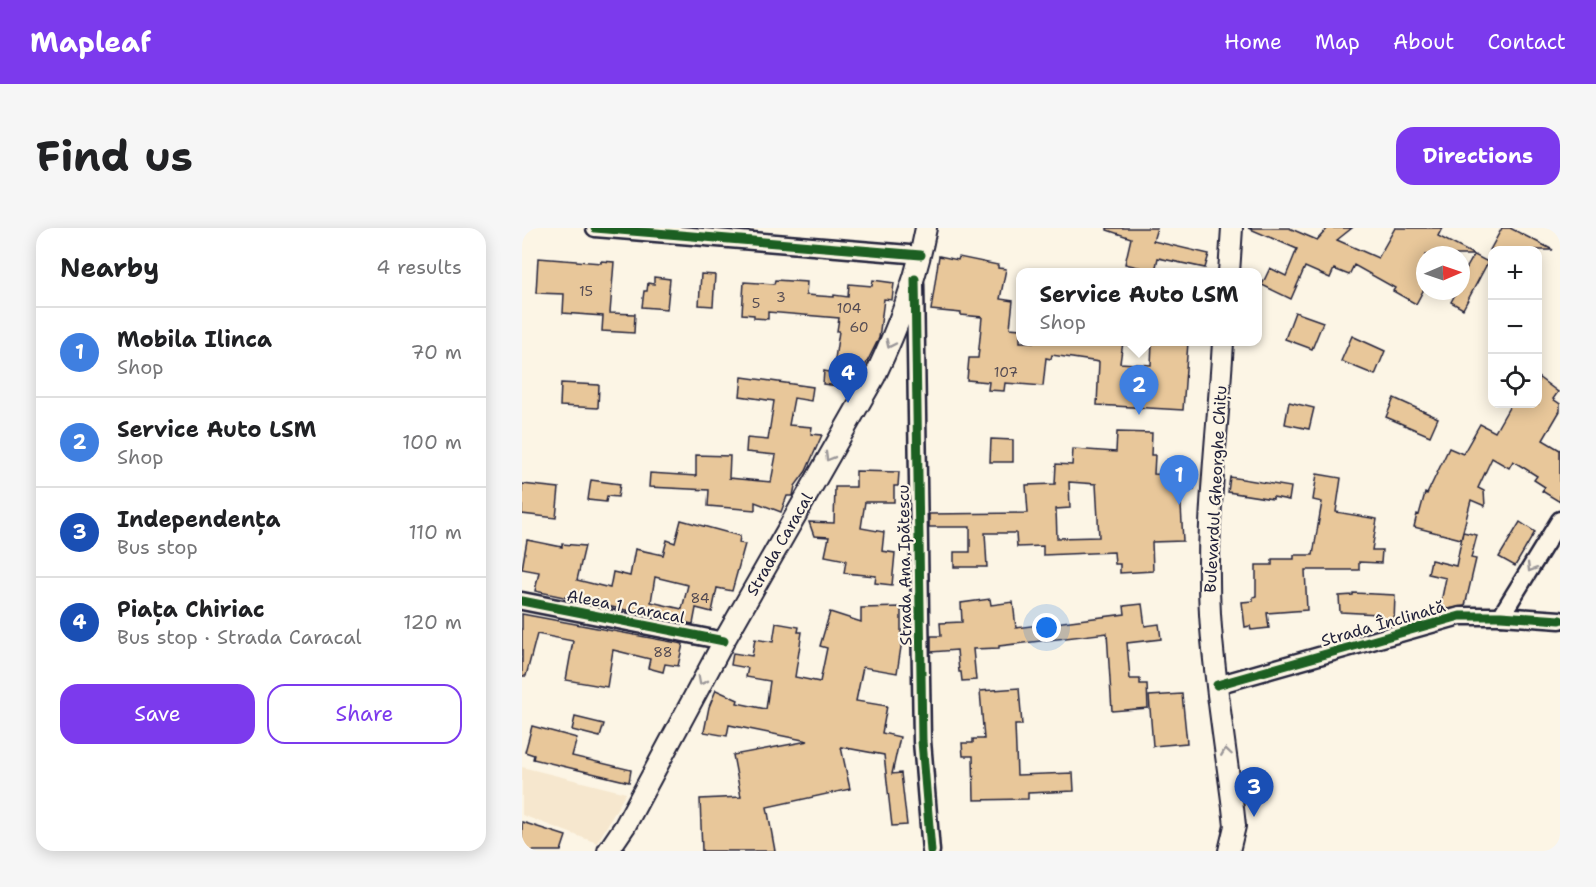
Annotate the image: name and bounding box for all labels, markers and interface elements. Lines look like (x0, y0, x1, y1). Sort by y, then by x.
text: Mapleaf (30, 23, 151, 61)
text: Home (1224, 28, 1282, 56)
text: Map (1315, 28, 1360, 56)
text: About (1393, 28, 1454, 56)
text: Contact (1487, 28, 1566, 56)
button: Directions (1396, 127, 1560, 185)
text: Find us (36, 128, 193, 184)
north arrow (1416, 246, 1470, 300)
map controls (1488, 246, 1542, 408)
button: + (1488, 246, 1542, 300)
text: Nearby (60, 250, 159, 285)
text: 4 results (376, 254, 462, 280)
popup (1016, 268, 1262, 346)
text: Service Auto LSM (1039, 280, 1239, 309)
house number: 15 (579, 282, 593, 300)
house number: 3 (776, 288, 786, 306)
house number: 5 (752, 294, 760, 312)
house number: 104 (837, 299, 862, 317)
button: − (1488, 300, 1542, 354)
text: Shop (1039, 309, 1086, 335)
house number: 60 (849, 318, 869, 336)
text: Mobila Ilinca (117, 325, 272, 354)
one-way arrow (886, 337, 898, 348)
text: 1 (75, 339, 84, 365)
text: 70 m (410, 339, 462, 365)
text: Shop (117, 354, 164, 380)
pin: 4 (828, 354, 868, 403)
button: locate (1488, 354, 1542, 408)
house number: 107 (994, 363, 1018, 381)
pin: 2 (1120, 366, 1158, 415)
street label: Bulevardul Gheorghe Chițu (1200, 385, 1232, 593)
text: Service Auto LSM (117, 415, 316, 444)
text: 2 (73, 429, 87, 455)
text: 100 m (402, 429, 462, 455)
text: Shop (117, 444, 164, 470)
one-way arrow (825, 451, 836, 461)
pin: 1 (1160, 456, 1198, 505)
street label: Strada Ana Ipătescu (893, 484, 916, 646)
street label: Strada Caracal (741, 489, 818, 600)
text: Independența (117, 505, 281, 534)
text: 3 (73, 519, 87, 545)
text: 110 m (408, 519, 462, 545)
text: Bus stop (117, 534, 198, 560)
one-way arrow (1526, 562, 1538, 572)
street label: Aleea 1 Caracal (565, 585, 687, 628)
house number: 84 (690, 589, 710, 607)
text: Piața Chiriac (117, 595, 265, 624)
street label: Strada Înclinată (1319, 596, 1448, 651)
text: 4 (73, 609, 87, 635)
text: 120 m (403, 609, 462, 635)
your location (1032, 613, 1061, 642)
text: Bus stop · Strada Caracal (117, 624, 362, 650)
house number: 88 (653, 643, 673, 661)
one-way arrow (698, 675, 709, 686)
button: Save (60, 684, 255, 744)
button: Share (267, 684, 462, 744)
one-way arrow (1220, 747, 1232, 756)
pin: 3 (1234, 768, 1274, 817)

